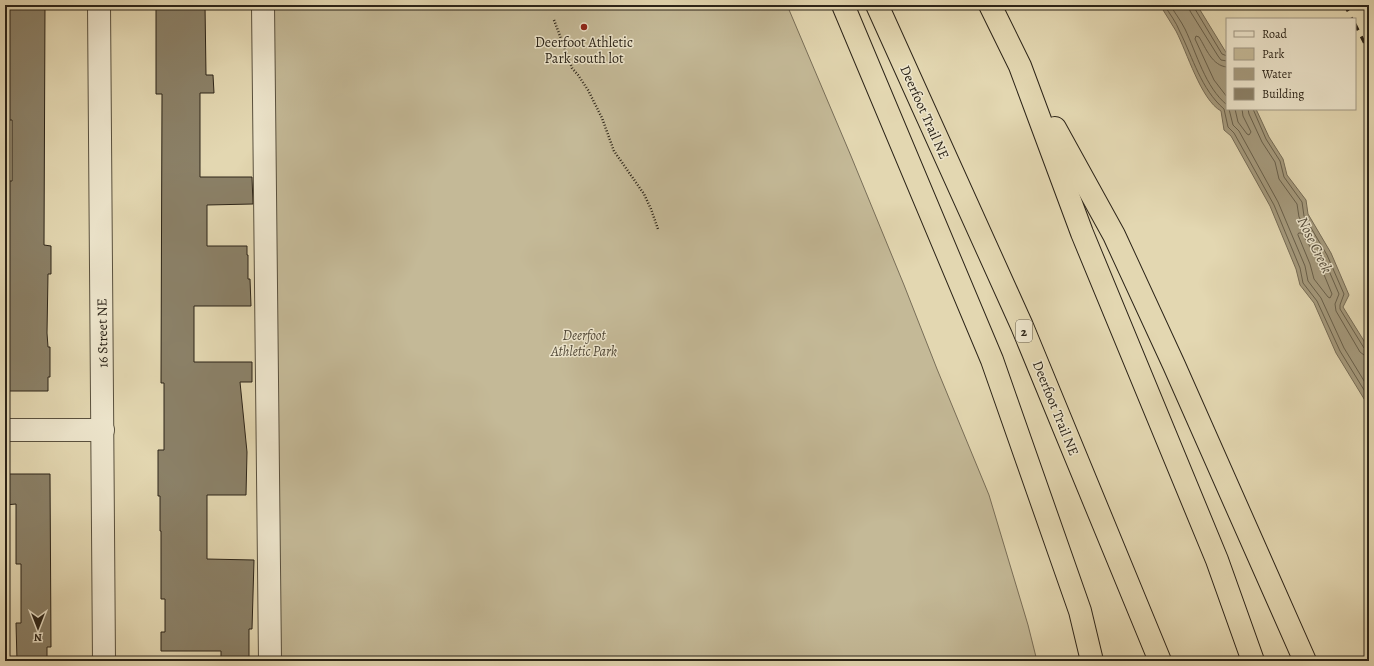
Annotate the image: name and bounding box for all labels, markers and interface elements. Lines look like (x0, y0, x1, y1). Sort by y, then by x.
legend (1226, 18, 1356, 110)
marker: Deerfoot Athletic Park south lot (579, 22, 589, 32)
text: Road (1262, 26, 1288, 42)
place label: Deerfoot Athletic Park south lot (535, 33, 633, 68)
text: Park (1262, 46, 1285, 62)
street label: Deerfoot Trail NE (895, 62, 954, 162)
text: Water (1261, 66, 1292, 82)
text: Building (1262, 86, 1304, 102)
water label: Nose Creek (1293, 213, 1337, 277)
street label: 16 Street NE (92, 298, 113, 368)
road number: 2 (1016, 320, 1032, 342)
park label: Deerfoot Athletic Park (550, 326, 617, 361)
street label: Deerfoot Trail NE (1028, 358, 1083, 459)
north arrow (18, 608, 58, 648)
text: N (34, 630, 42, 645)

